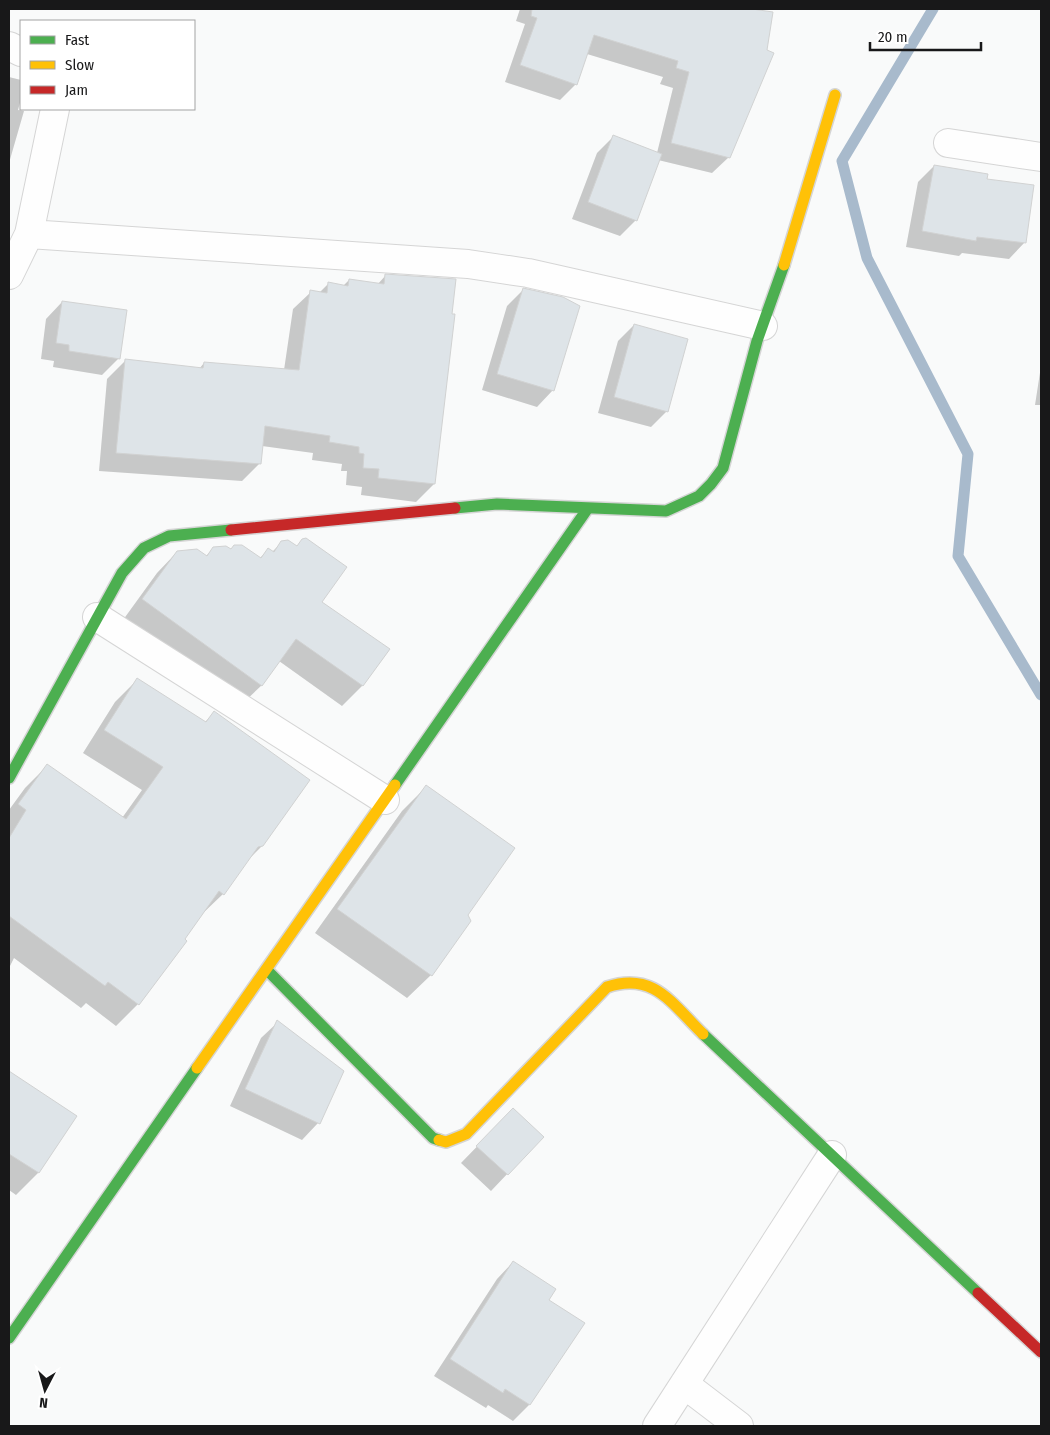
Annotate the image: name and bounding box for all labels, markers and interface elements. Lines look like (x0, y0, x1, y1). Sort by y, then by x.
legend (20, 20, 195, 110)
scale bar (870, 20, 981, 52)
text: 20 m (878, 28, 908, 46)
text: Fast (65, 31, 89, 49)
text: Slow (65, 56, 94, 74)
text: Jam (65, 81, 88, 99)
north arrow (20, 1365, 70, 1415)
text: N (39, 1394, 49, 1411)

